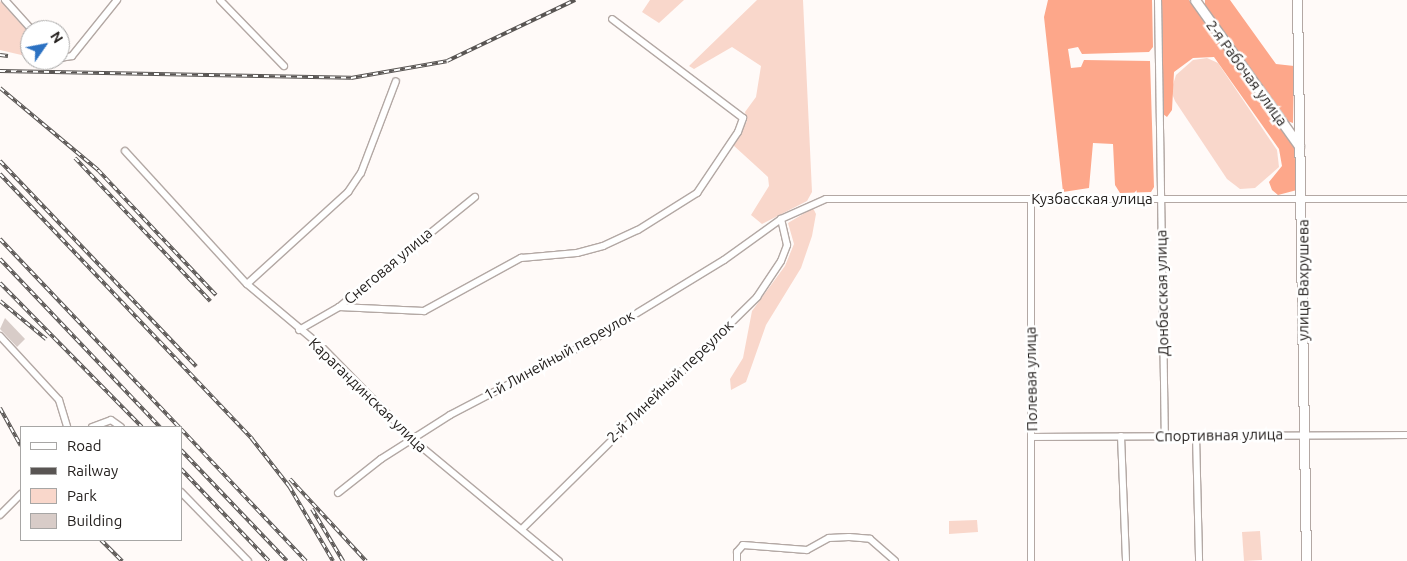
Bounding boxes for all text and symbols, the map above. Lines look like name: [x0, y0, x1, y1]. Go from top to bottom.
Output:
street label: 2-я Рабочая улица: [1203, 17, 1291, 129]
north arrow: [20, 20, 70, 70]
text: N: [47, 29, 66, 46]
street label: Кузбасская улица: [1031, 190, 1153, 208]
street label: улица Вахрушева: [1294, 219, 1312, 341]
street label: Снеговая улица: [340, 224, 436, 308]
street label: Донбасская улица: [1152, 230, 1172, 356]
street label: 1-й Линейный переулок: [481, 306, 637, 404]
street label: 2-й Линейный переулок: [603, 316, 737, 446]
street label: Полевая улица: [1021, 326, 1041, 432]
street label: Карагандинская улица: [305, 334, 431, 456]
street label: Спортивная улица: [1155, 425, 1283, 445]
legend: [20, 426, 182, 541]
text: Road: [67, 437, 102, 454]
text: Railway: [67, 462, 118, 479]
text: Park: [67, 487, 97, 504]
text: Building: [67, 512, 122, 529]

